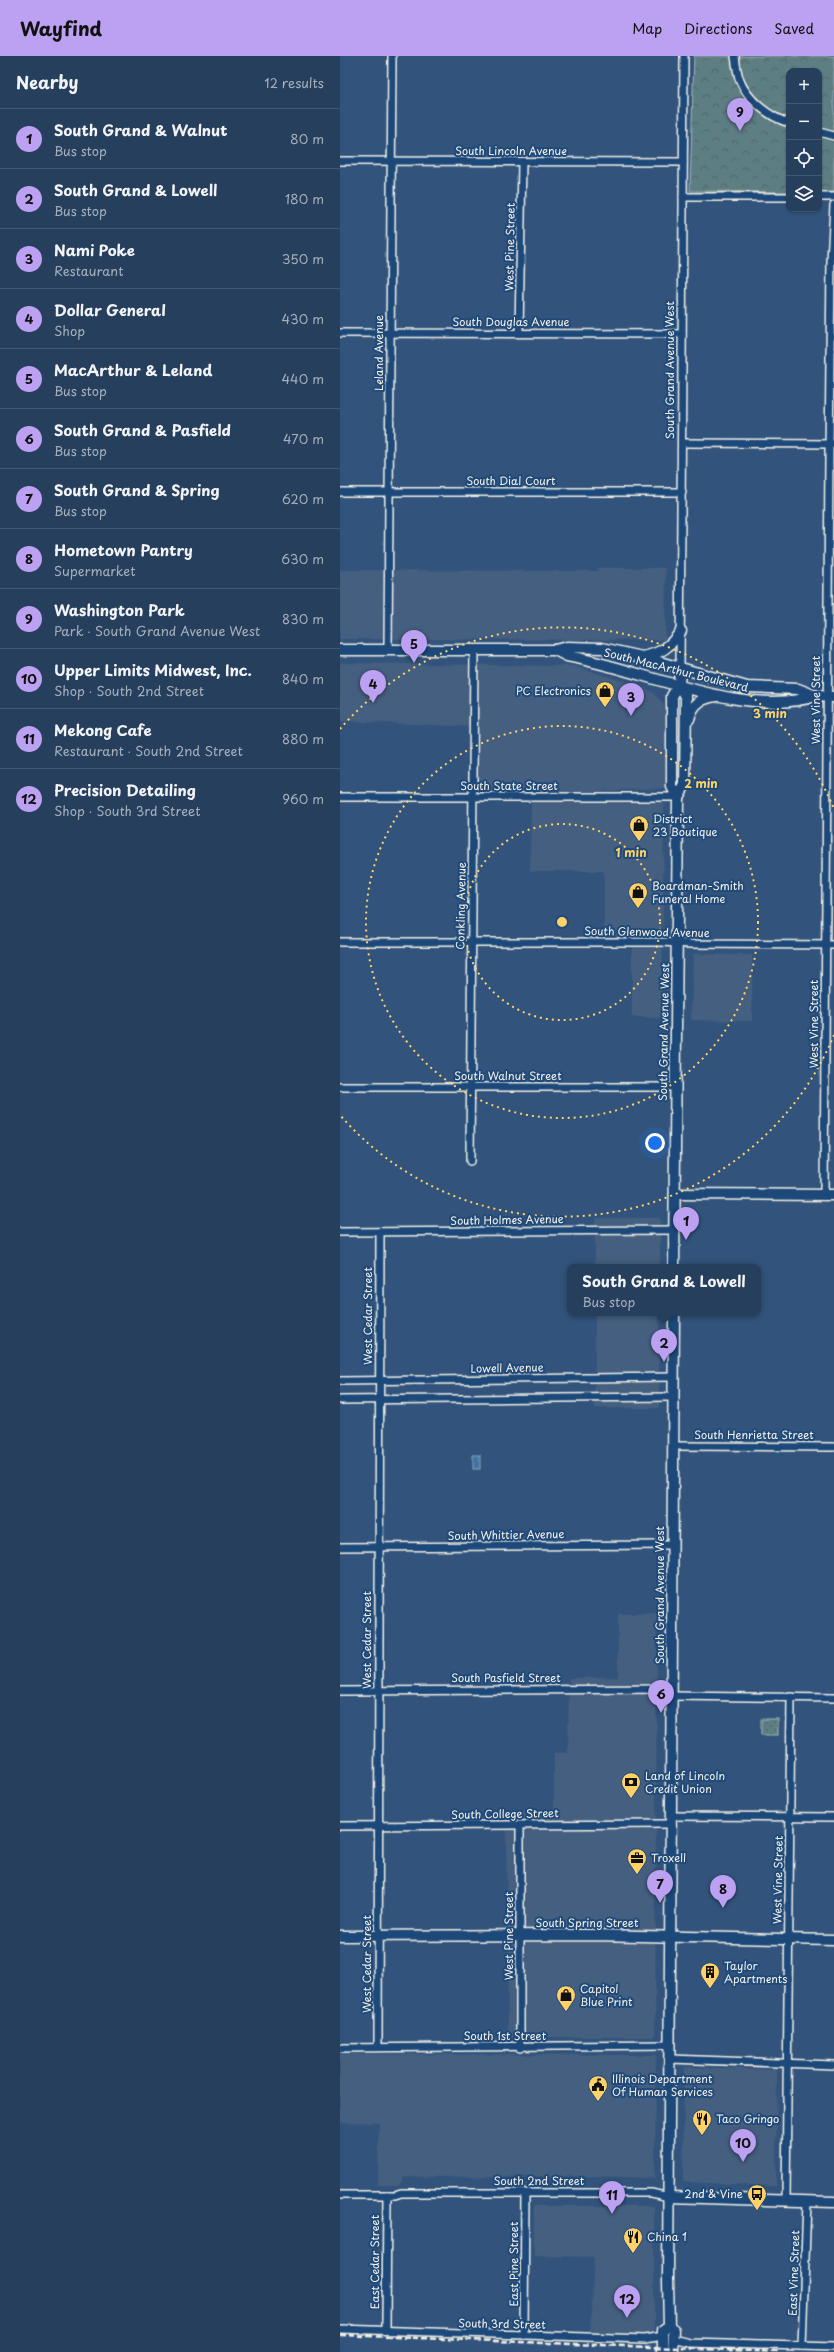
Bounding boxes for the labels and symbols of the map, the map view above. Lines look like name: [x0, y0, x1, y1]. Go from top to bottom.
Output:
pin: 9: [727, 98, 753, 131]
street label: South Lincoln Avenue: [455, 142, 567, 159]
street label: West Pine Street: [500, 202, 519, 291]
street label: South Grand Avenue West: [661, 300, 678, 439]
street label: South Douglas Avenue: [453, 313, 569, 330]
street label: Leland Avenue: [370, 315, 387, 391]
street label: South Dial Court: [466, 472, 556, 489]
pin: 5: [401, 630, 427, 663]
street label: South MacArthur Boulevard: [602, 643, 750, 696]
street label: West Vine Street: [807, 655, 824, 744]
pin: 4: [360, 670, 386, 703]
shop icon: PC Electronics: [594, 680, 616, 708]
place label: PC Electronics: [516, 682, 591, 699]
pin: 3: [618, 683, 644, 716]
text: 3 min: [753, 704, 787, 722]
text: 2 min: [684, 774, 718, 792]
street label: South State Street: [460, 777, 558, 794]
place label: District 23 Boutique: [653, 810, 718, 840]
shop icon: District 23 Boutique: [628, 814, 650, 842]
text: 1 min: [615, 843, 647, 861]
street label: Conkling Avenue: [451, 862, 470, 950]
place label: Boardman-Smith Funeral Home: [652, 877, 744, 907]
shop icon: Boardman-Smith Funeral Home: [627, 881, 649, 909]
centre of rings: [555, 915, 569, 929]
street label: South Glenwood Avenue: [584, 922, 710, 941]
street label: South Grand Avenue West: [654, 962, 673, 1101]
street label: West Vine Street: [805, 979, 822, 1068]
street label: South Walnut Street: [454, 1067, 562, 1084]
your location: [645, 1133, 665, 1153]
pin: 1: [673, 1207, 699, 1240]
street label: South Holmes Avenue: [450, 1210, 564, 1229]
street label: West Cedar Street: [359, 1267, 376, 1365]
pin: 2: [651, 1329, 677, 1362]
street label: Lowell Avenue: [470, 1358, 544, 1377]
street label: South Henrietta Street: [694, 1426, 814, 1443]
street label: South Whittier Avenue: [448, 1525, 564, 1544]
street label: South Grand Avenue West: [651, 1525, 668, 1664]
street label: West Cedar Street: [358, 1591, 375, 1689]
street label: South Pasfield Street: [451, 1669, 561, 1686]
pin: 6: [648, 1680, 674, 1713]
place label: Land of Lincoln Credit Union: [645, 1767, 725, 1797]
bank icon: Land of Lincoln Credit Union: [620, 1771, 642, 1799]
street label: South College Street: [451, 1804, 559, 1823]
street label: West Vine Street: [768, 1835, 787, 1924]
office icon: Troxell: [626, 1847, 648, 1875]
place label: Troxell: [651, 1849, 686, 1866]
pin: 7: [647, 1870, 673, 1903]
pin: 8: [710, 1875, 736, 1908]
street label: West Pine Street: [500, 1891, 517, 1980]
street label: South Spring Street: [536, 1914, 639, 1931]
street label: West Cedar Street: [358, 1915, 375, 2013]
place label: Taylor Apartments: [724, 1957, 788, 1987]
building icon: Taylor Apartments: [699, 1961, 721, 1989]
place label: Capitol Blue Print: [580, 1980, 633, 2010]
shop icon: Capitol Blue Print: [555, 1984, 577, 2012]
street label: South 1st Street: [464, 2027, 547, 2044]
place label: Illinois Department Of Human Services: [612, 2070, 713, 2100]
public building icon: Illinois Department Of Human Services: [587, 2074, 609, 2102]
restaurant icon: Taco Gringo: [691, 2108, 713, 2136]
place label: Taco Gringo: [716, 2110, 779, 2127]
pin: 10: [730, 2129, 756, 2162]
street label: South 2nd Street: [494, 2172, 585, 2189]
pin: 11: [599, 2181, 625, 2214]
bus stop icon: 2nd & Vine: [746, 2183, 768, 2211]
place label: 2nd & Vine: [684, 2185, 743, 2202]
street label: East Cedar Street: [366, 2214, 383, 2309]
street label: East Pine Street: [505, 2221, 522, 2307]
restaurant icon: China 1: [622, 2226, 644, 2254]
place label: China 1: [647, 2228, 687, 2245]
street label: East Vine Street: [784, 2229, 804, 2316]
pin: 12: [614, 2285, 640, 2318]
street label: South 3rd Street: [458, 2314, 546, 2333]

